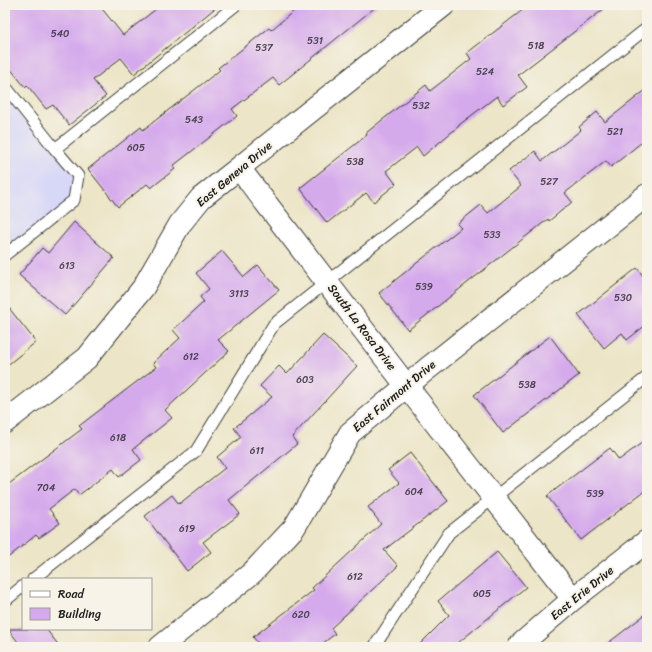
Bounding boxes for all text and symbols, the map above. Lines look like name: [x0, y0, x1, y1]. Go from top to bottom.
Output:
house number: 540: [51, 25, 69, 43]
house number: 531: [307, 32, 323, 50]
house number: 518: [528, 37, 544, 55]
house number: 537: [255, 39, 274, 57]
house number: 524: [476, 63, 494, 81]
house number: 532: [412, 97, 430, 115]
house number: 543: [185, 111, 203, 129]
house number: 521: [607, 123, 623, 141]
street label: East Geneva Drive: [191, 135, 277, 213]
house number: 605: [127, 139, 145, 157]
house number: 538: [346, 153, 364, 171]
house number: 527: [540, 173, 559, 191]
house number: 533: [483, 226, 501, 244]
house number: 613: [59, 257, 75, 275]
house number: 539: [415, 278, 433, 296]
street label: South La Rosa Drive: [322, 279, 402, 375]
house number: 3113: [229, 285, 249, 303]
house number: 530: [614, 289, 632, 307]
house number: 612: [183, 348, 199, 366]
street label: East Fairmont Drive: [347, 354, 441, 438]
house number: 603: [296, 371, 314, 389]
house number: 538: [518, 376, 536, 394]
house number: 618: [110, 429, 126, 447]
house number: 611: [250, 442, 264, 460]
house number: 704: [37, 479, 55, 497]
house number: 604: [405, 483, 423, 501]
house number: 539: [586, 485, 604, 503]
house number: 619: [179, 520, 195, 538]
street label: East Erie Drive: [545, 560, 619, 626]
house number: 612: [347, 568, 363, 586]
legend: [22, 578, 152, 630]
text: Road: [58, 583, 85, 605]
house number: 605: [473, 585, 491, 603]
text: Building: [58, 603, 101, 625]
house number: 620: [292, 606, 310, 624]

